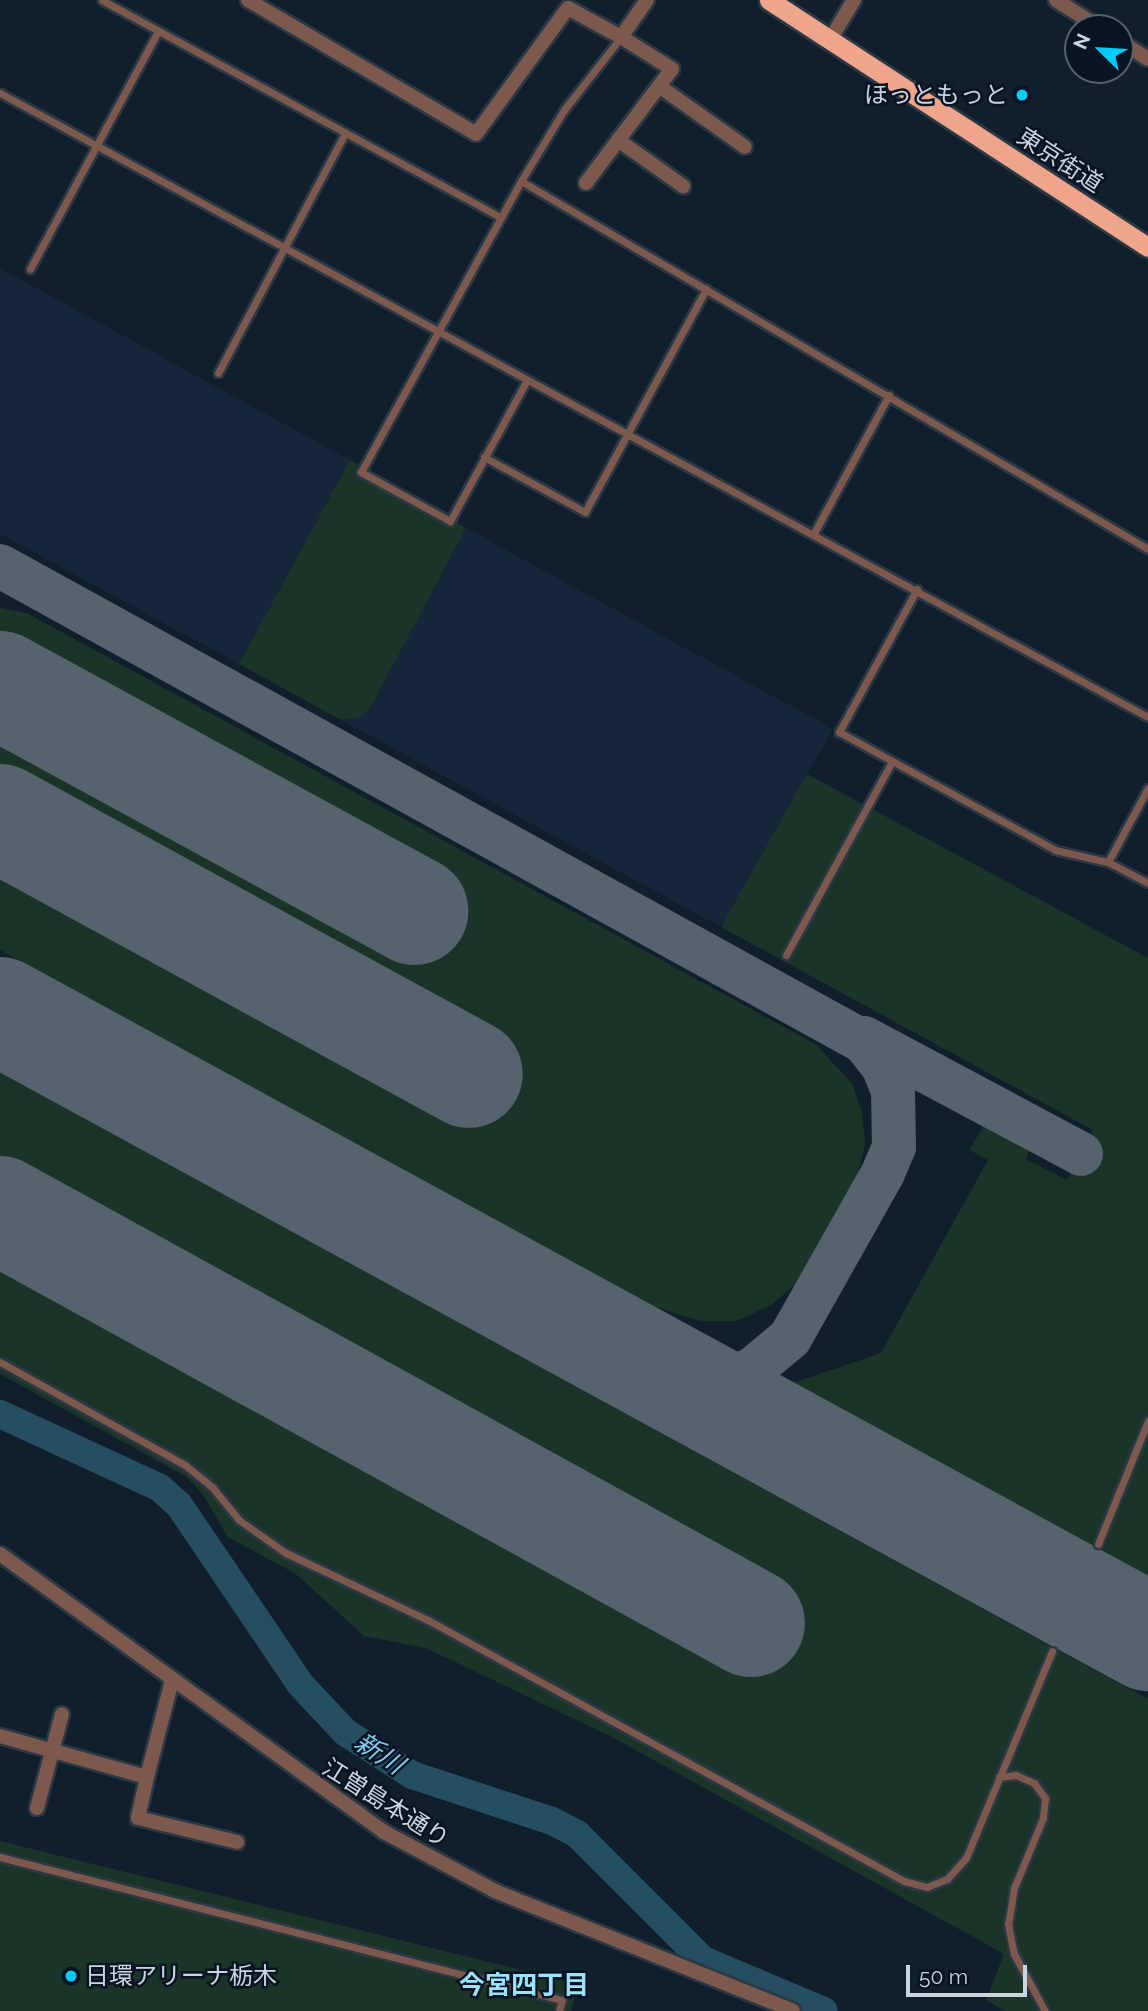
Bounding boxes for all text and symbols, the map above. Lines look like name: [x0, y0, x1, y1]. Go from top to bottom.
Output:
north arrow: [1064, 14, 1134, 84]
text: N: [1069, 30, 1095, 52]
place label: ほっともっと: [864, 81, 1008, 109]
marker: ほっともっと: [1014, 87, 1030, 103]
street label: 東京街道: [1012, 122, 1108, 198]
water label: 新川: [349, 1727, 409, 1781]
street label: 江曽島本通り: [317, 1753, 455, 1853]
scale bar: [910, 1952, 1031, 1996]
place label: 日環アリーナ栃木: [85, 1962, 277, 1990]
text: 50 m: [919, 1964, 968, 1989]
marker: 日環アリーナ栃木: [63, 1968, 79, 1984]
district label: 今宮四丁目: [459, 1970, 589, 2002]

